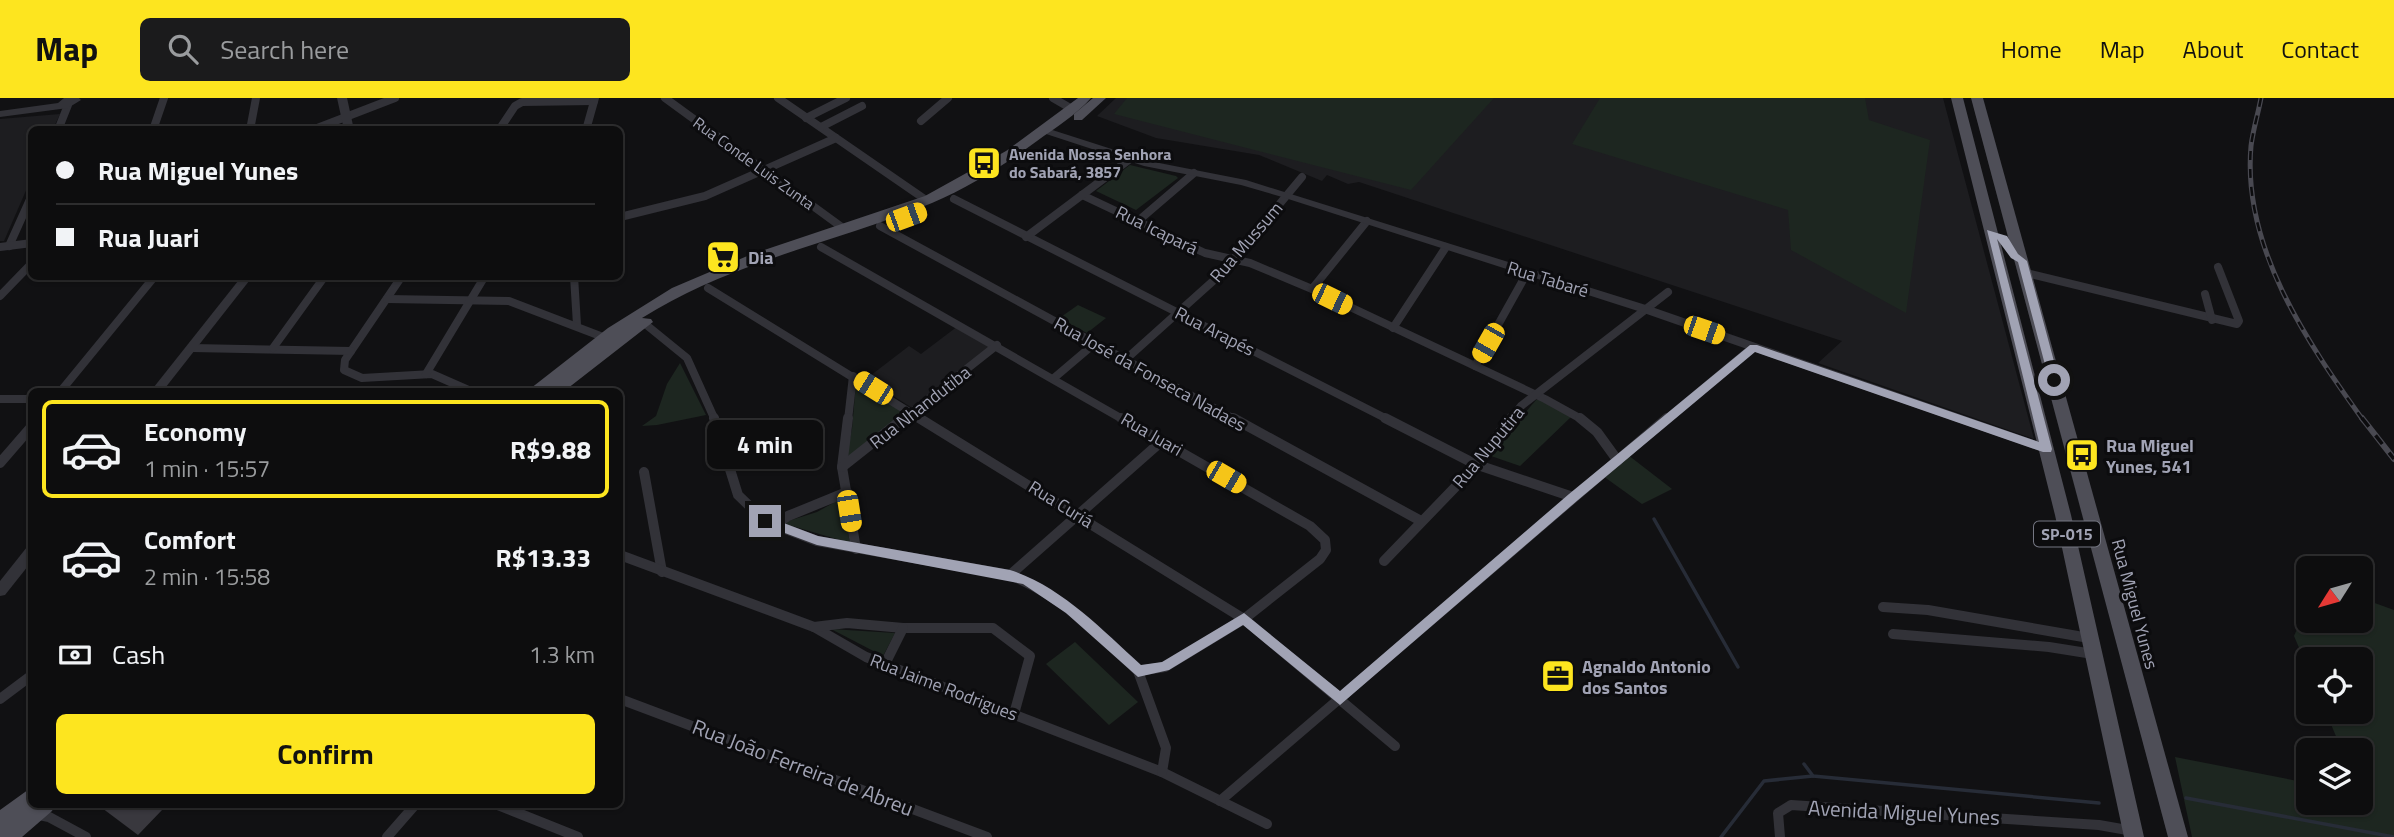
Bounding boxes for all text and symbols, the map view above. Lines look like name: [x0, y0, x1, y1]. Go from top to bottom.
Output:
search box: [140, 18, 630, 81]
text: Map: [35, 24, 98, 74]
icon: search: [164, 30, 202, 68]
text: Search here: [220, 30, 349, 69]
text: Home: [2001, 31, 2062, 67]
text: Map: [2100, 31, 2145, 67]
text: About: [2183, 31, 2243, 67]
text: Contact: [2281, 31, 2359, 67]
street label: Rua Conde Luis Zunta: [688, 111, 820, 215]
place label: Avenida Nossa Senhora do Sabará, 3857: [1009, 142, 1171, 184]
bus stop icon: Avenida Nossa Senhora do Sabará, 3857: [965, 144, 1003, 182]
text: Rua Miguel Yunes: [98, 151, 298, 190]
street label: Rua Mussum: [1203, 196, 1289, 288]
street label: Rua Icapará: [1111, 198, 1203, 262]
car: [883, 200, 930, 234]
text: Rua Juari: [98, 218, 199, 257]
supermarket icon: Dia: [704, 238, 742, 276]
place label: Dia: [748, 244, 773, 271]
street label: Rua Tabaré: [1504, 254, 1592, 304]
car: [1309, 280, 1356, 318]
street label: Rua Arapés: [1170, 299, 1260, 363]
street label: Rua José da Fonseca Nadaes: [1049, 310, 1251, 438]
car: [1681, 313, 1728, 347]
car: [1469, 320, 1508, 366]
street label: Rua Nhandutiba: [864, 359, 976, 455]
route start: [2038, 364, 2070, 396]
car: [850, 368, 897, 408]
street label: Rua Nuputira: [1446, 400, 1530, 494]
street label: Rua Juari: [1116, 405, 1188, 463]
text: Economy: [144, 412, 246, 451]
icon: car: [60, 418, 123, 481]
callout: 4 min: [707, 420, 823, 468]
text: 4 min: [737, 427, 793, 462]
text: R$9.88: [510, 430, 591, 469]
place label: Rua Miguel Yunes, 541: [2106, 432, 2194, 480]
bus stop icon: Rua Miguel Yunes, 541: [2063, 436, 2101, 474]
text: 1 min · 15:57: [144, 451, 270, 486]
car: [1203, 457, 1250, 497]
street label: Rua Curiá: [1023, 473, 1099, 535]
car: [836, 489, 863, 533]
route end: [749, 505, 781, 537]
text: Comfort: [144, 520, 236, 559]
road number: SP-015: [2034, 522, 2100, 546]
icon: car: [60, 526, 123, 589]
street label: Rua Miguel Yunes: [2105, 536, 2165, 672]
text: R$13.33: [495, 538, 591, 577]
north arrow: [2296, 556, 2373, 634]
map controls: [2296, 556, 2373, 815]
text: 2 min · 15:58: [144, 559, 270, 594]
text: Cash: [112, 635, 165, 674]
icon: cash: [56, 636, 94, 674]
text: 1.3 km: [529, 637, 595, 672]
street label: Rua Jaime Rodrigues: [866, 646, 1022, 728]
button: locate: [2296, 647, 2373, 724]
place label: Agnaldo Antonio dos Santos: [1582, 653, 1711, 701]
office icon: Agnaldo Antonio dos Santos: [1539, 657, 1577, 695]
street label: Rua João Ferreira de Abreu: [688, 710, 918, 824]
button: Confirm: [56, 714, 595, 794]
button: layers: [2296, 738, 2373, 815]
street label: Avenida Miguel Yunes: [1807, 791, 2001, 833]

